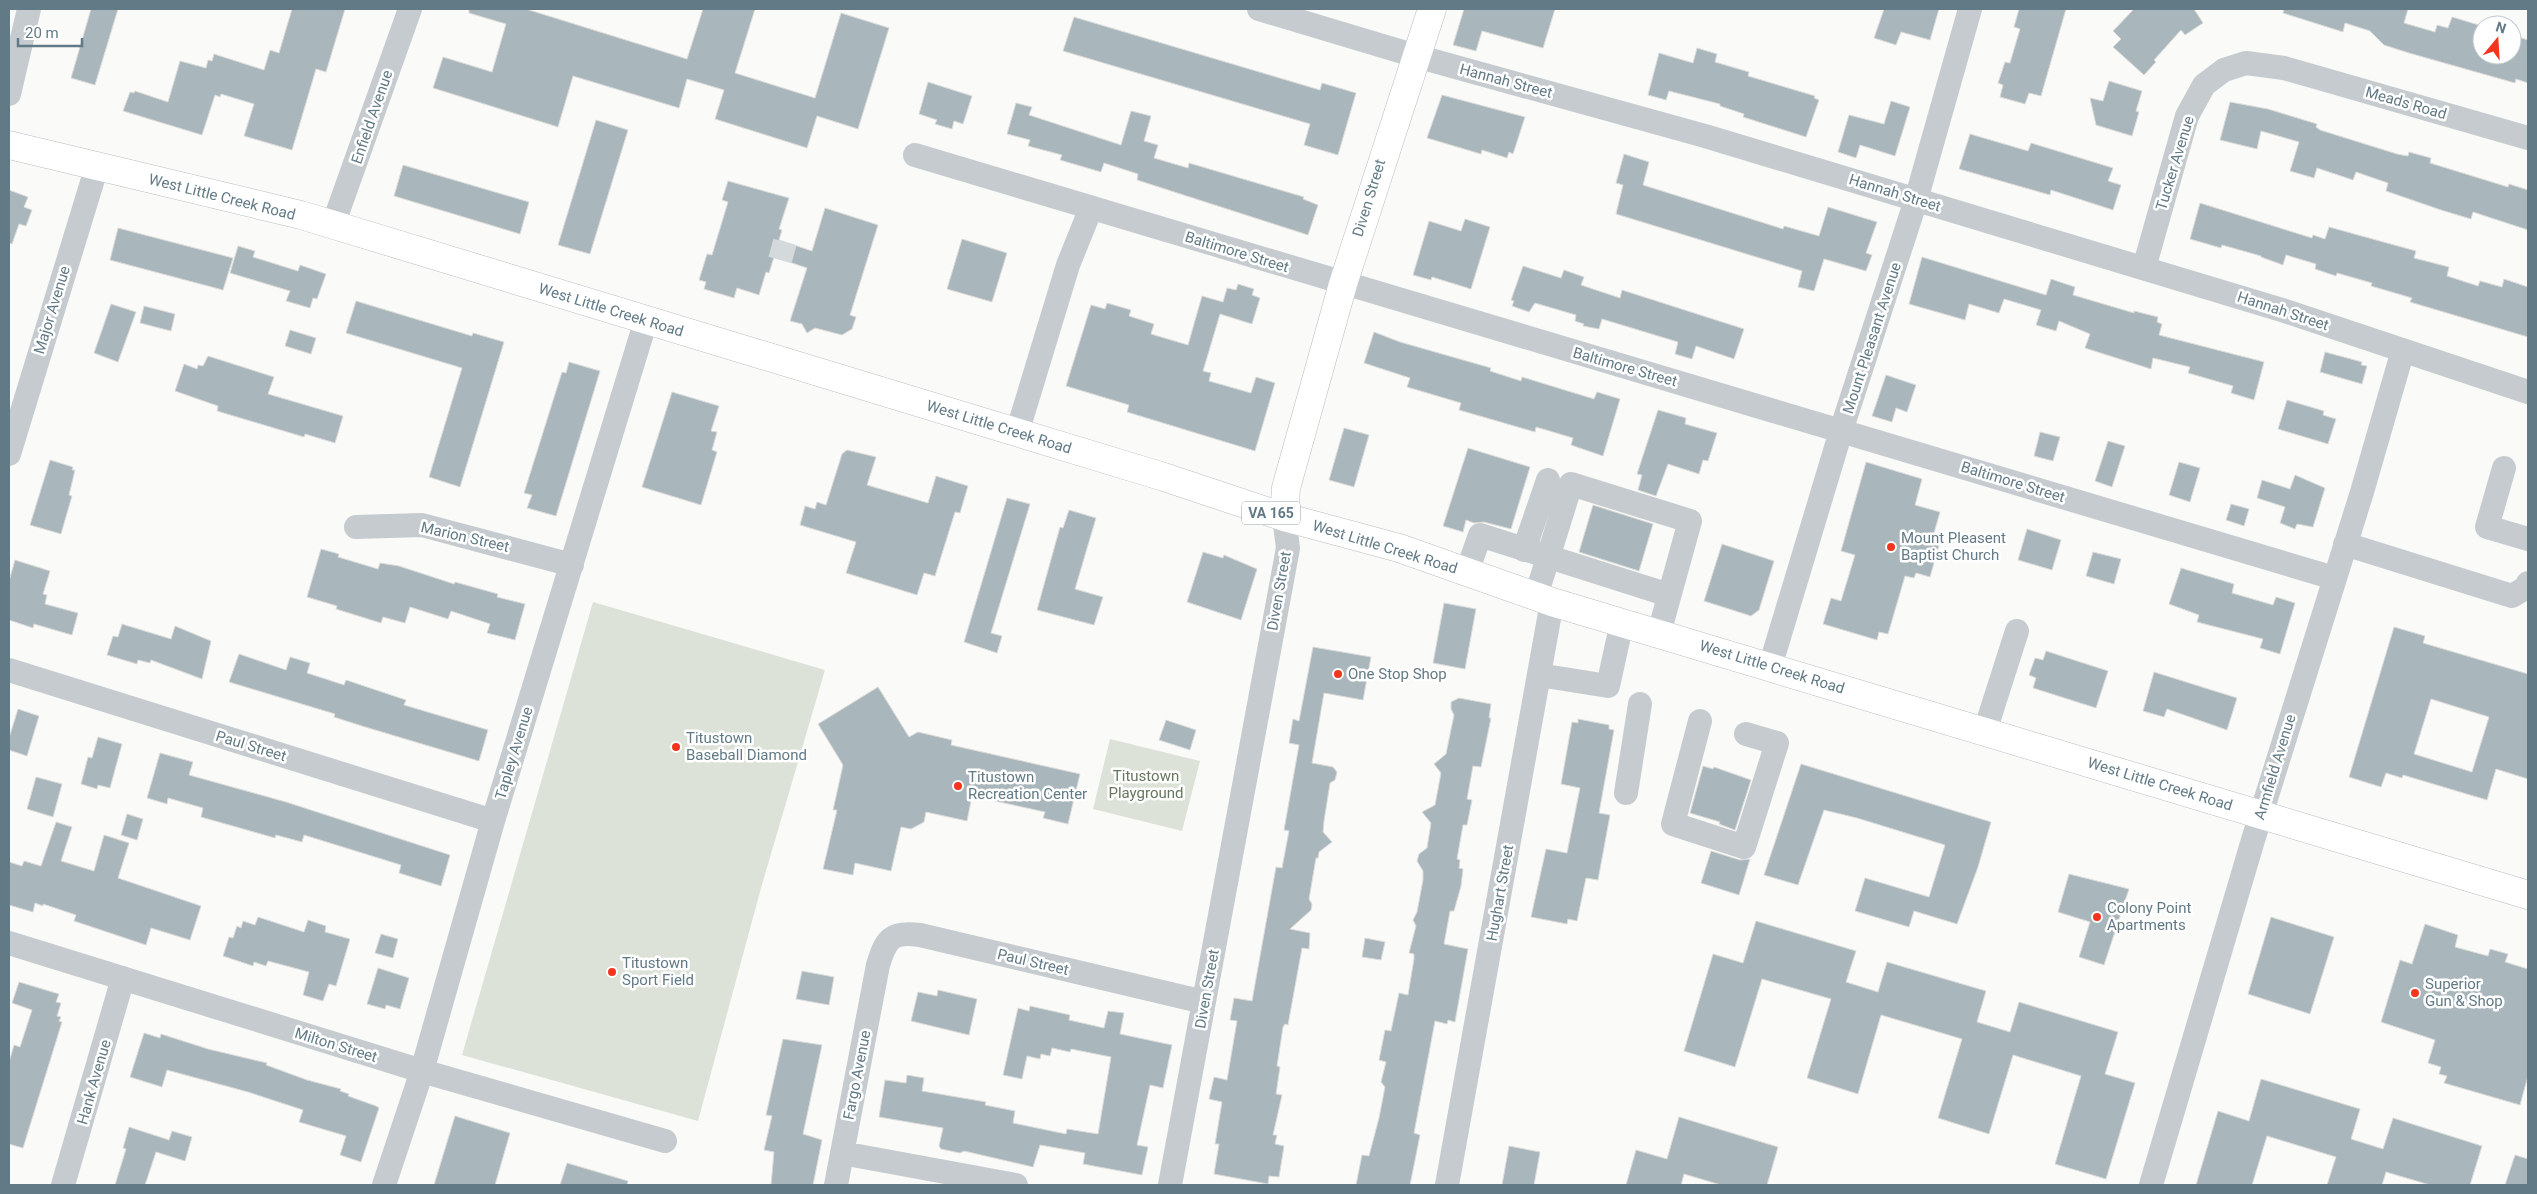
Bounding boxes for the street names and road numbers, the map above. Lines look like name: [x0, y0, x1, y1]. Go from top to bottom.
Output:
street label: Hannah Street: [1458, 60, 1554, 102]
street label: Enfield Avenue: [348, 68, 396, 166]
street label: Meads Road: [2363, 83, 2449, 123]
street label: Tucker Avenue: [2152, 114, 2198, 212]
street label: Diven Street: [1349, 157, 1389, 239]
street label: West Little Creek Road: [147, 170, 297, 224]
street label: Hannah Street: [1847, 170, 1943, 216]
street label: Baltimore Street: [1183, 228, 1291, 276]
street label: Mount Pleasant Avenue: [1839, 260, 1905, 416]
street label: Major Avenue: [30, 264, 74, 356]
street label: West Little Creek Road: [536, 279, 686, 341]
street label: Hannah Street: [2235, 288, 2331, 334]
street label: Baltimore Street: [1571, 344, 1679, 391]
street label: West Little Creek Road: [924, 396, 1074, 458]
street label: Baltimore Street: [1959, 458, 2067, 506]
road number: VA 165: [1242, 502, 1300, 524]
street label: West Little Creek Road: [1310, 516, 1460, 578]
street label: Marion Street: [419, 518, 511, 556]
street label: Diven Street: [1263, 550, 1295, 632]
street label: West Little Creek Road: [1697, 636, 1847, 698]
street label: Tapley Avenue: [491, 704, 537, 802]
street label: Armfield Avenue: [2250, 712, 2300, 822]
street label: Paul Street: [214, 727, 288, 765]
street label: West Little Creek Road: [2085, 753, 2235, 815]
street label: Hughart Street: [1483, 843, 1517, 943]
street label: Paul Street: [996, 945, 1071, 979]
street label: Diven Street: [1191, 948, 1223, 1030]
street label: Milton Street: [293, 1024, 379, 1066]
street label: Fargo Avenue: [839, 1029, 875, 1121]
street label: Hank Avenue: [73, 1037, 115, 1127]

